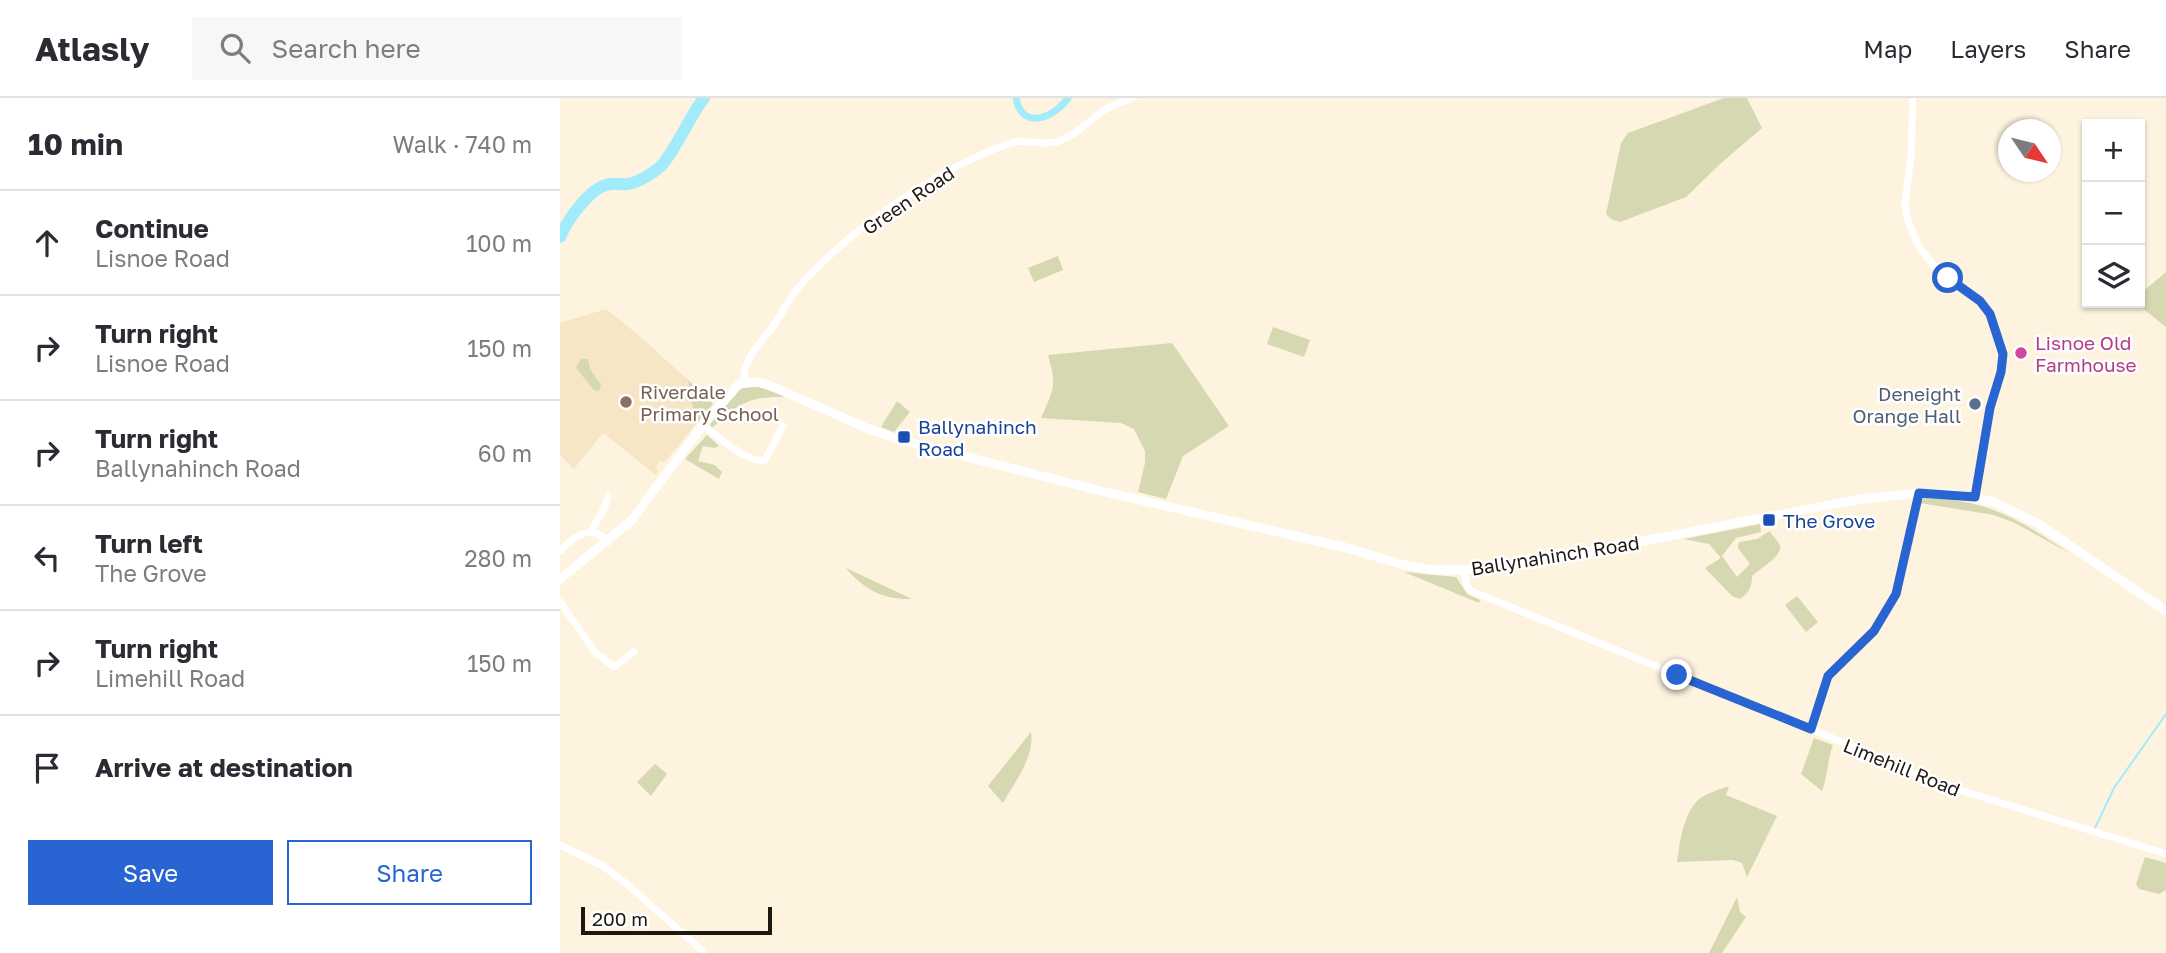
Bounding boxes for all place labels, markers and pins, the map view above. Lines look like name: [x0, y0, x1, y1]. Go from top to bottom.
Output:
place label: Lisnoe Old Farmhouse: [2035, 331, 2137, 376]
marker: Lisnoe Old Farmhouse: [2013, 345, 2029, 361]
place label: Riverdale Primary School: [640, 380, 779, 425]
place label: Deneight Orange Hall: [1853, 382, 1961, 427]
marker: Riverdale Primary School: [618, 394, 634, 410]
marker: Deneight Orange Hall: [1967, 396, 1983, 412]
place label: Ballynahinch Road: [918, 415, 1037, 460]
marker: Ballynahinch Road: [896, 429, 912, 445]
place label: The Grove: [1783, 509, 1875, 532]
marker: The Grove: [1761, 512, 1777, 528]

